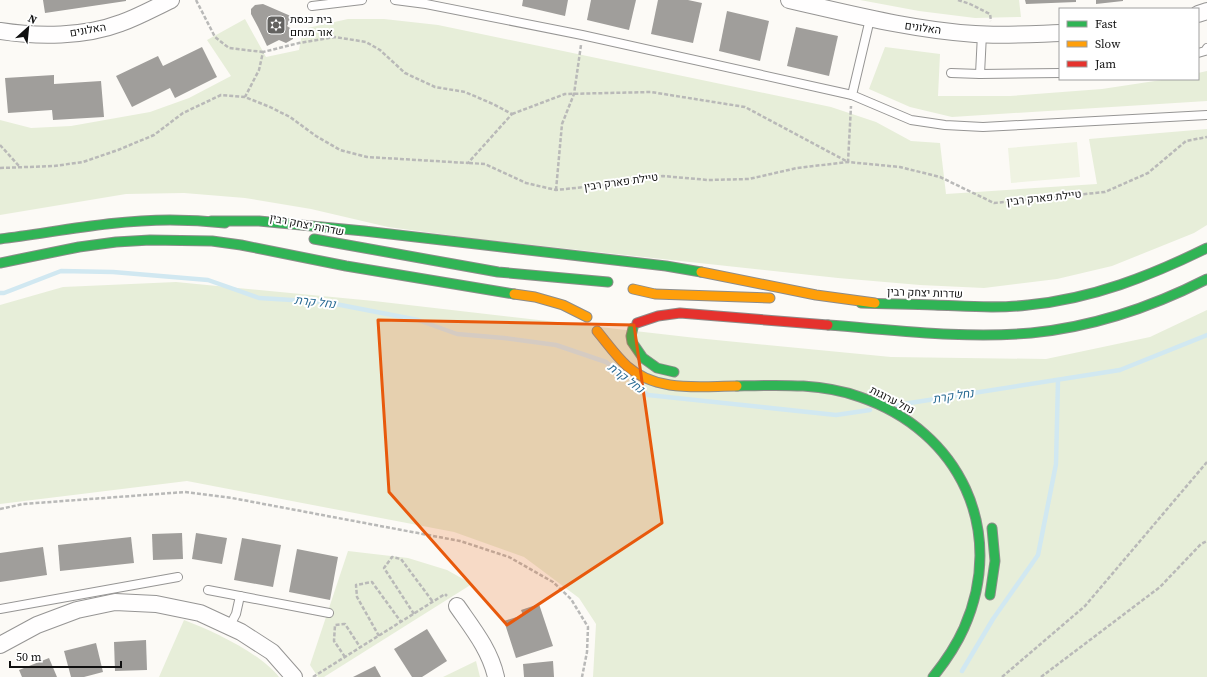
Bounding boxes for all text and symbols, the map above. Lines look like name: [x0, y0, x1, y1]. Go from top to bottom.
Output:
north arrow: [8, 8, 48, 48]
legend: [1059, 8, 1199, 80]
text: N: [25, 11, 39, 28]
place label: בית כנסת אור מנחם: [290, 12, 333, 40]
synagogue icon: בית כנסת אור מנחם: [265, 14, 287, 36]
text: Fast: [1095, 16, 1117, 32]
street label: האלונים: [904, 18, 942, 38]
street label: האלונים: [69, 19, 107, 41]
text: Slow: [1095, 36, 1121, 52]
text: Jam: [1094, 56, 1116, 72]
street label: טיילת פארק רבין: [583, 169, 659, 195]
street label: טיילת פארק רבין: [1006, 187, 1082, 209]
street label: שדרות יצחק רבין: [268, 210, 346, 240]
street label: שדרות יצחק רבין: [887, 284, 963, 302]
water label: נחל קרת: [294, 292, 338, 312]
water label: נחל קרת: [605, 359, 649, 398]
street label: נחל ערוגות: [867, 382, 917, 418]
water label: נחל קרת: [931, 385, 976, 407]
scale bar: [10, 643, 121, 669]
text: 50 m: [16, 649, 42, 665]

